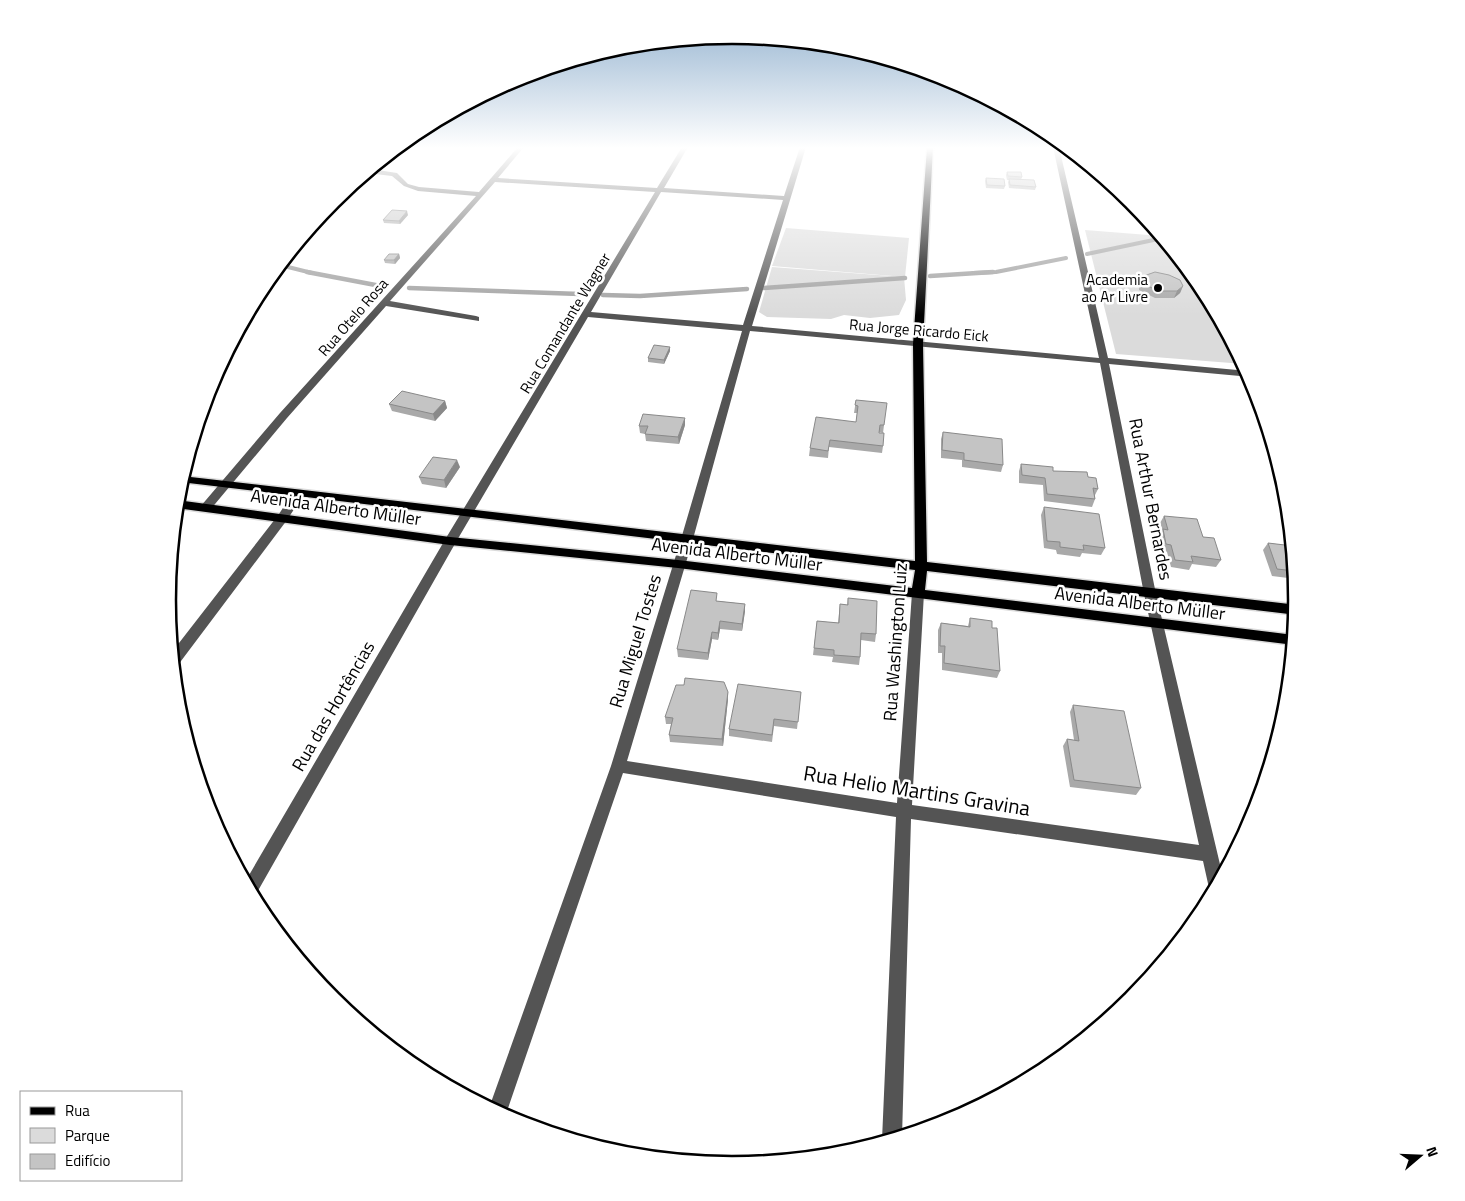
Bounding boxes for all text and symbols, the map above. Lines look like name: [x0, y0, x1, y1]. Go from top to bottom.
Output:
street label: Rua Comandante Wagner: [514, 248, 616, 398]
place label: Academia ao Ar Livre: [1082, 268, 1148, 308]
street label: Rua Otelo Rosa: [313, 273, 394, 361]
marker: Academia ao Ar Livre: [1152, 282, 1164, 294]
street label: Rua Jorge Ricardo Eick: [848, 312, 990, 348]
street label: Rua Arthur Bernardes: [1122, 416, 1180, 582]
street label: Avenida Alberto Müller: [249, 482, 423, 532]
street label: Avenida Alberto Müller: [650, 530, 824, 578]
street label: Rua Washington Luiz: [876, 562, 914, 722]
street label: Rua Miguel Tostes: [602, 571, 668, 711]
street label: Avenida Alberto Müller: [1053, 579, 1227, 627]
street label: Rua das Hortências: [285, 636, 381, 776]
street label: Rua Helio Martins Gravina: [801, 756, 1033, 824]
legend: [20, 1091, 182, 1181]
text: Rua: [65, 1099, 90, 1122]
text: Parque: [65, 1124, 110, 1147]
north arrow: [1395, 1131, 1445, 1181]
text: N: [1421, 1144, 1444, 1160]
text: Edifício: [65, 1149, 110, 1172]

